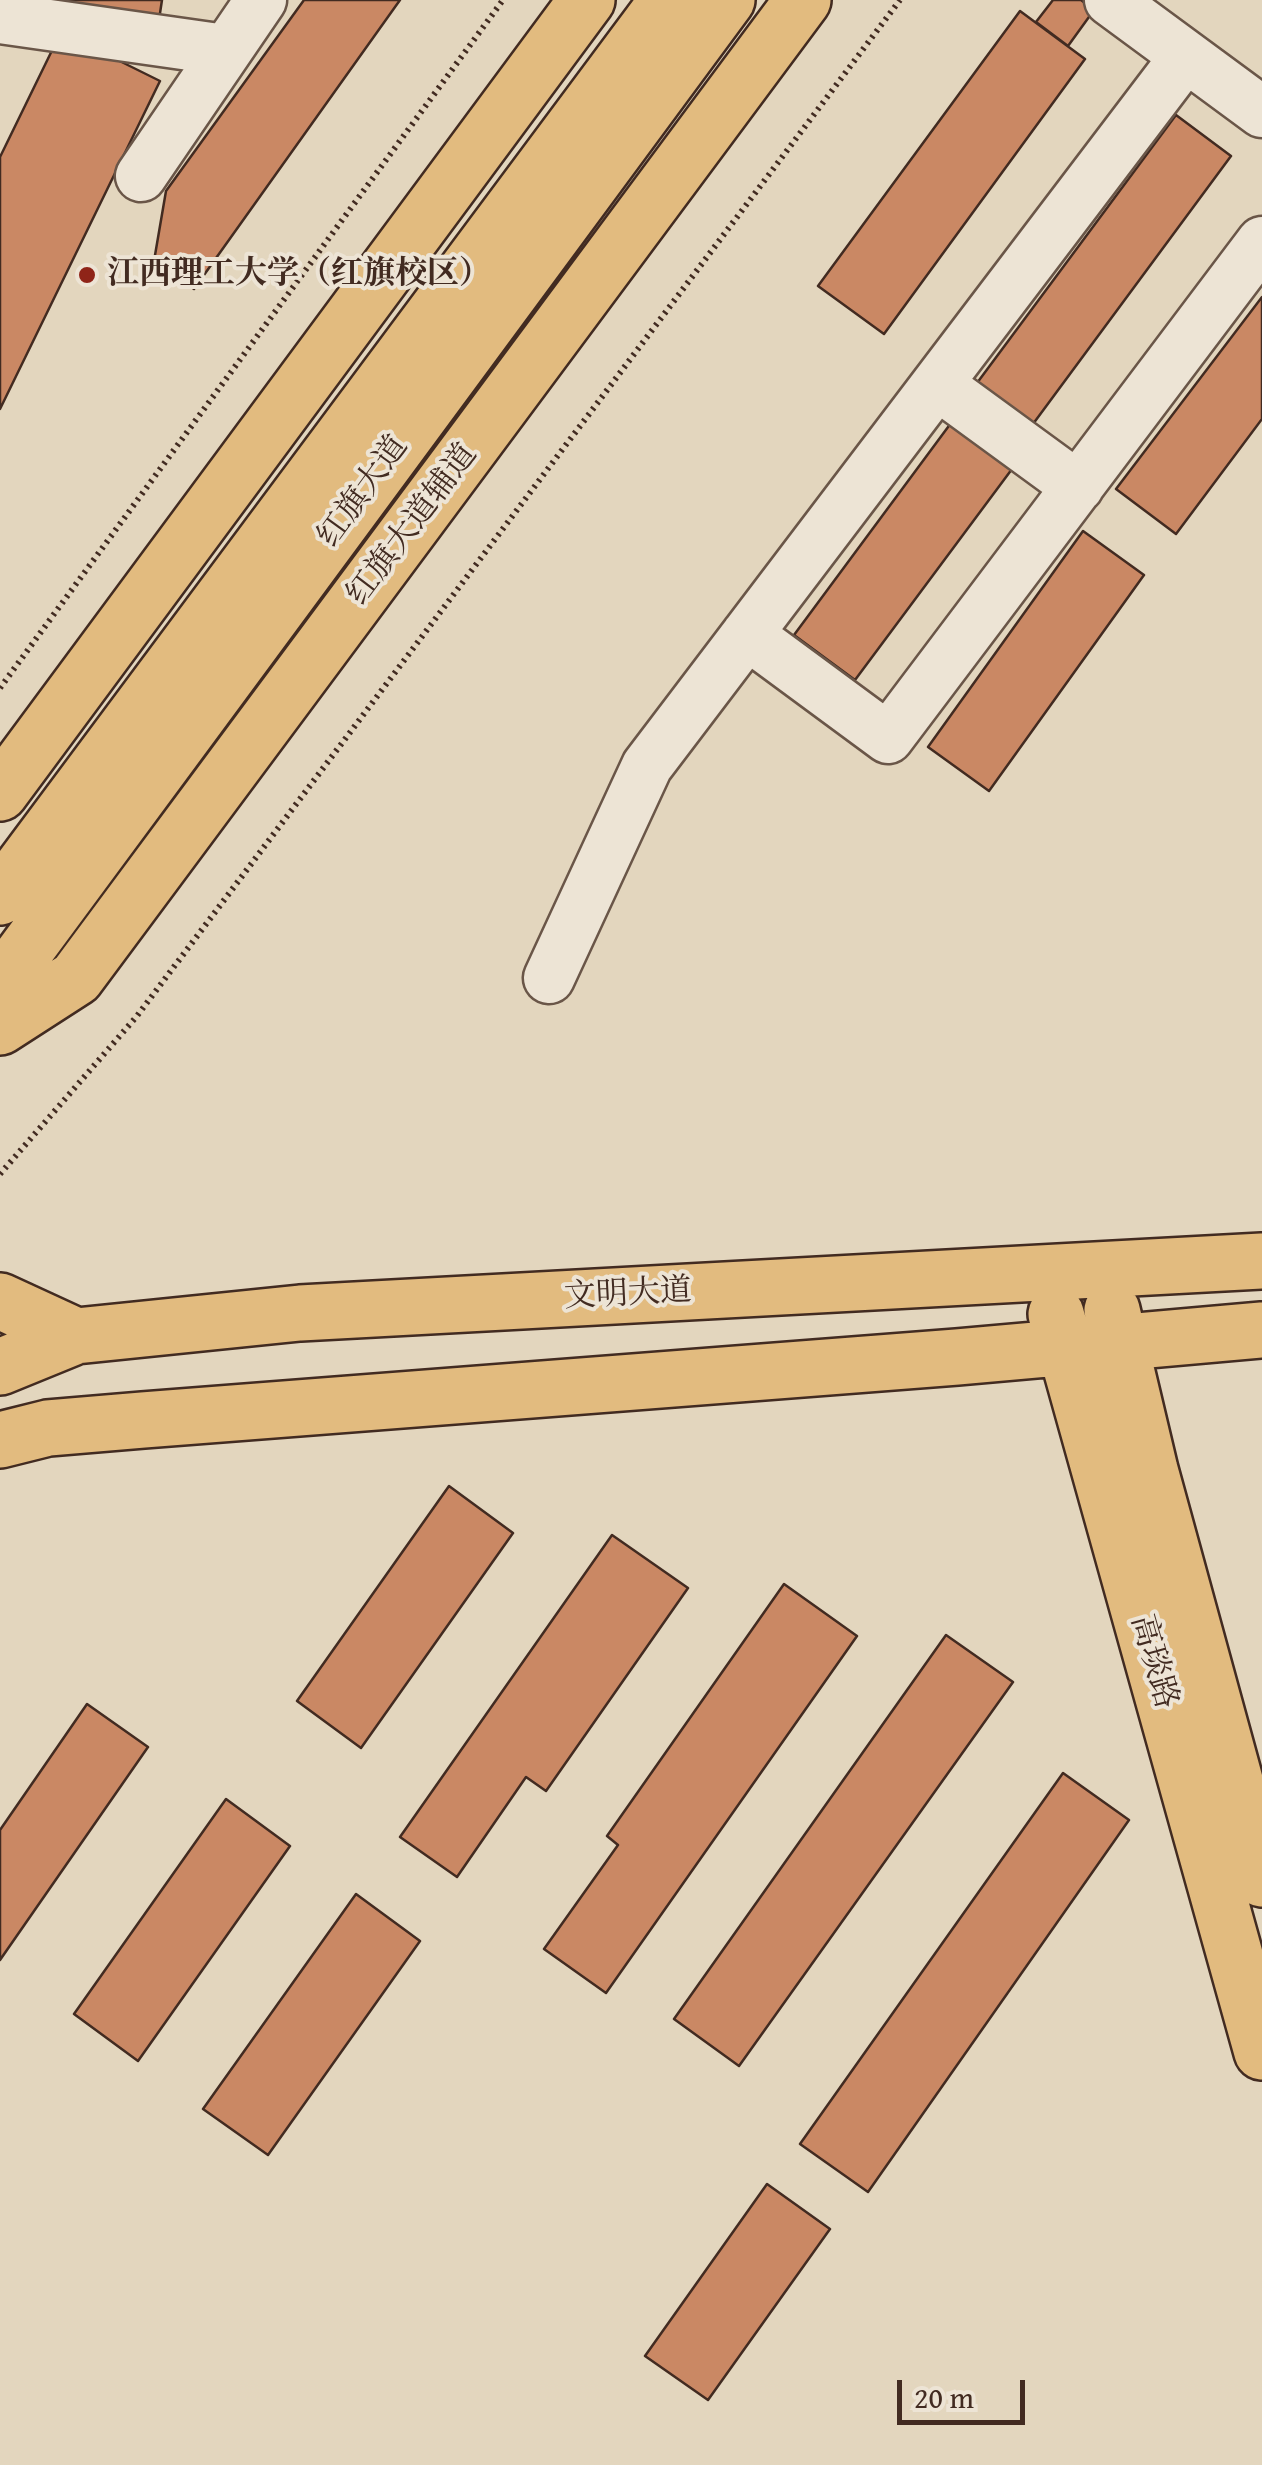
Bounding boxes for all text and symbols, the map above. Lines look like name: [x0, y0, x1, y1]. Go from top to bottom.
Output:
place label: 江西理工大学（红旗校区）: [107, 256, 491, 294]
marker: 江西理工大学（红旗校区）: [76, 264, 98, 286]
street label: 红旗大道: [311, 429, 417, 555]
street label: 红旗大道辅道: [340, 437, 486, 613]
street label: 文明大道: [563, 1272, 693, 1318]
street label: 高琰路: [1121, 1611, 1185, 1713]
scale bar: [902, 2360, 1030, 2422]
text: 20 m: [914, 2375, 974, 2419]

